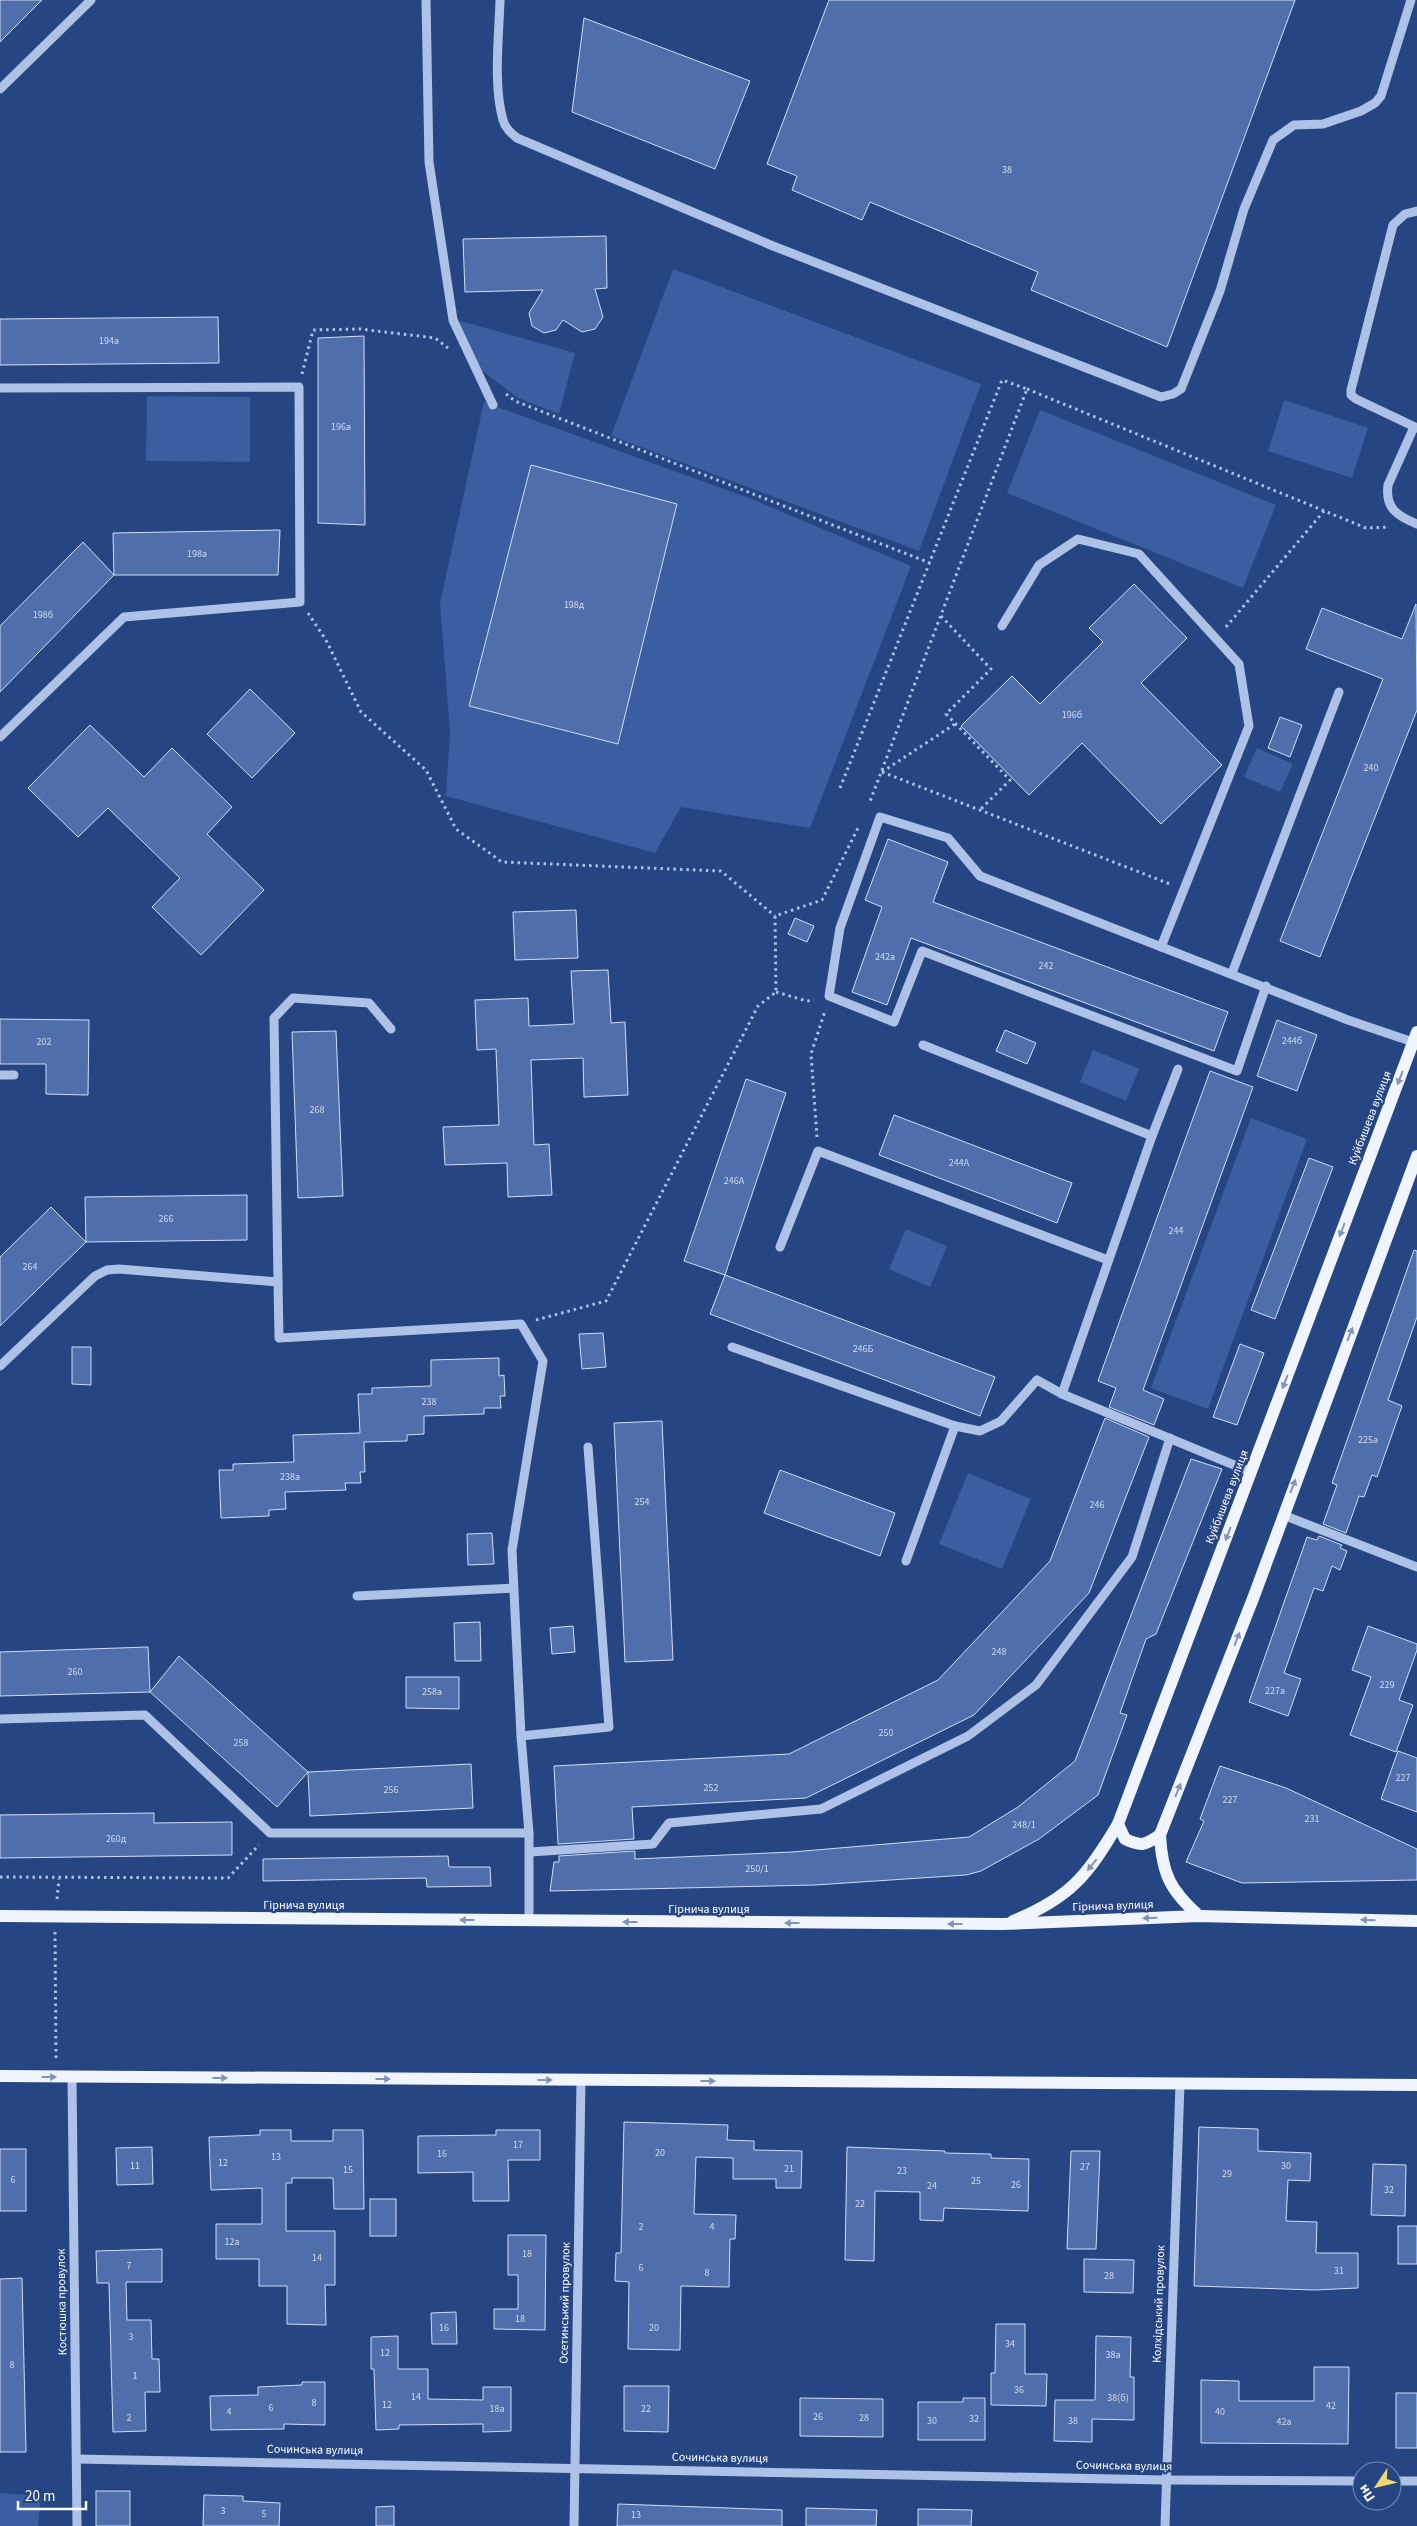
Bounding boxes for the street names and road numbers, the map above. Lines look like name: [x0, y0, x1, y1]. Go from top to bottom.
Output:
street label: Куйбишева вулиця: [1344, 1069, 1396, 1167]
street label: Куйбишева вулиця: [1201, 1448, 1253, 1546]
street label: Гірнича вулиця: [1072, 1896, 1154, 1916]
street label: Гірнича вулиця: [263, 1897, 345, 1914]
street label: Гірнича вулиця: [668, 1901, 750, 1918]
street label: Осетинський провулок: [555, 2242, 575, 2364]
street label: Колхідський провулок: [1148, 2245, 1170, 2363]
street label: Костюшка провулок: [53, 2249, 71, 2355]
street label: Сочинська вулиця: [267, 2441, 363, 2459]
street label: Сочинська вулиця: [672, 2449, 768, 2467]
street label: Сочинська вулиця: [1076, 2457, 1172, 2475]

